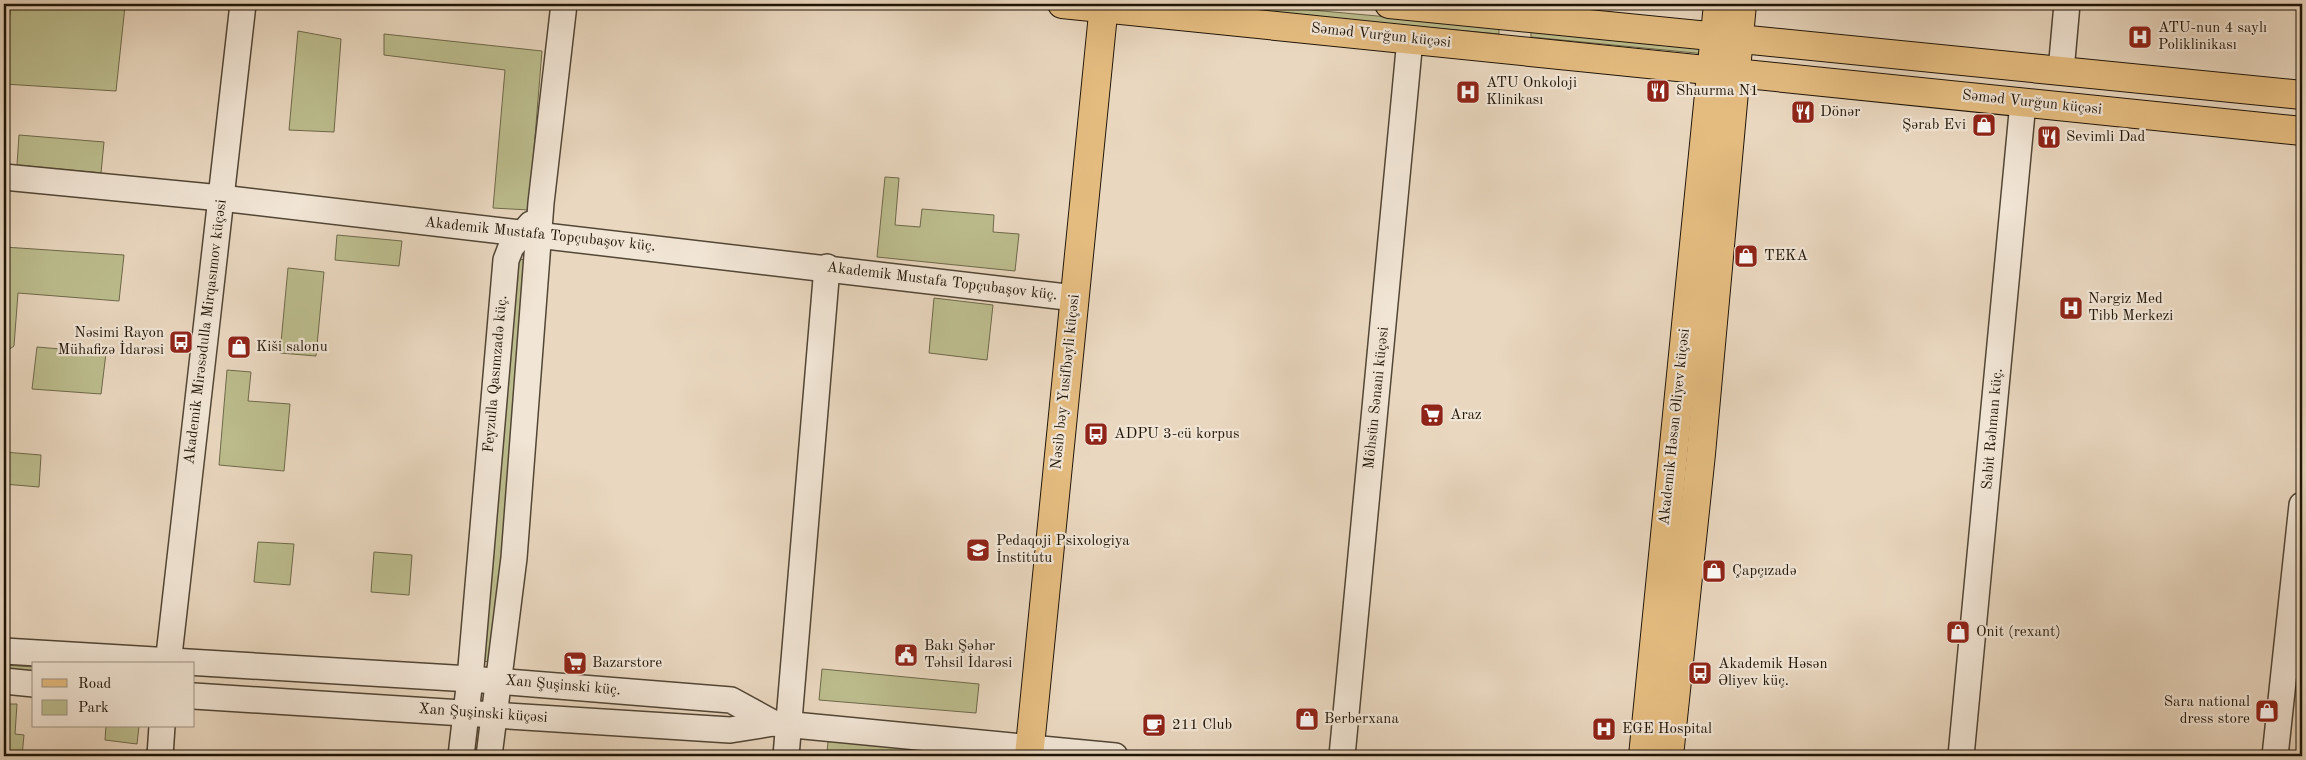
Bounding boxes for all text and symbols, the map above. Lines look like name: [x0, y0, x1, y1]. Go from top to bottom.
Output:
street label: Səməd Vurğun küçəsi: [1310, 21, 1452, 51]
place label: ATU-nun 4 saylı Poliklinikası: [2158, 21, 2267, 53]
hospital icon: ATU-nun 4 saylı Poliklinikası: [2127, 24, 2153, 50]
place label: ATU Onkoloji Klinikası: [1486, 76, 1577, 108]
restaurant icon: Shaurma N1: [1645, 78, 1671, 104]
hospital icon: ATU Onkoloji Klinikası: [1455, 79, 1481, 105]
place label: Shaurma N1: [1676, 84, 1759, 99]
street label: Səməd Vurğun küçəsi: [1961, 88, 2103, 118]
restaurant icon: Dönər: [1790, 99, 1816, 125]
place label: Dönər: [1820, 105, 1860, 120]
shop icon: Şərab Evi: [1971, 112, 1997, 138]
place label: Şərab Evi: [1902, 118, 1966, 133]
restaurant icon: Sevimli Dad: [2036, 124, 2062, 150]
place label: Sevimli Dad: [2066, 130, 2146, 145]
street label: Akademik Mirəsədulla Mirqasımov küçəsi: [182, 199, 230, 465]
street label: Akademik Mustafa Topçubaşov küç.: [424, 215, 656, 255]
shop icon: TEKA: [1733, 243, 1759, 269]
place label: TEKA: [1764, 249, 1808, 264]
street label: Akademik Mustafa Topçubaşov küç.: [826, 260, 1058, 304]
place label: Nərgiz Med Tibb Merkezi: [2088, 292, 2173, 324]
street label: Nəsib bəy Yusifbəyli küçəsi: [1049, 294, 1083, 470]
street label: Feyzulla Qasımzadə küç.: [482, 295, 510, 453]
hospital icon: Nərgiz Med Tibb Merkezi: [2058, 295, 2084, 321]
place label: Nəsimi Rayon Mühafizə İdarəsi: [57, 326, 164, 358]
street label: Möhsün Sənani küçəsi: [1362, 326, 1392, 470]
street label: Akademik Həsən Əliyev küçəsi: [1657, 328, 1693, 526]
bus stop icon: Nəsimi Rayon Mühafizə İdarəsi: [168, 329, 194, 355]
shop icon: Kiši salonu: [226, 334, 252, 360]
place label: Kiši salonu: [256, 340, 328, 355]
street label: Sabit Rəhman küç.: [1980, 368, 2006, 490]
supermarket icon: Araz: [1419, 402, 1445, 428]
place label: Araz: [1450, 408, 1482, 423]
bus stop icon: ADPU 3-cü korpus: [1083, 421, 1109, 447]
place label: ADPU 3-cü korpus: [1114, 427, 1240, 442]
place label: Pedaqoji Psixologiya İnstitutu: [996, 534, 1130, 566]
school or university icon: Pedaqoji Psixologiya İnstitutu: [965, 537, 991, 563]
shop icon: Çapçızadə: [1701, 558, 1727, 584]
place label: Çapçızadə: [1732, 564, 1797, 579]
shop icon: Onit (rexant): [1945, 619, 1971, 645]
place label: Onit (rexant): [1976, 625, 2061, 640]
place label: Bakı Şəhər Təhsil İdarəsi: [924, 639, 1012, 671]
public building icon: Bakı Şəhər Təhsil İdarəsi: [893, 642, 919, 668]
supermarket icon: Bazarstore: [562, 650, 588, 676]
place label: Bazarstore: [592, 656, 662, 671]
place label: Akademik Həsən Əliyev küç.: [1718, 657, 1828, 689]
bus stop icon: Akademik Həsən Əliyev küç.: [1687, 660, 1713, 686]
legend: [32, 662, 195, 728]
street label: Xan Şuşinski küç.: [505, 673, 621, 699]
text: Road: [78, 677, 112, 692]
place label: Sara national dress store: [2164, 695, 2250, 727]
shop icon: Sara national dress store: [2254, 698, 2280, 724]
text: Park: [78, 701, 109, 716]
street label: Xan Şuşinski küçəsi: [418, 702, 548, 726]
shop icon: Berberxana: [1294, 706, 1320, 732]
cafe icon: 211 Club: [1141, 712, 1167, 738]
place label: Berberxana: [1324, 712, 1399, 727]
hospital icon: EGE Hospital: [1591, 716, 1617, 742]
place label: 211 Club: [1172, 718, 1232, 733]
place label: EGE Hospital: [1622, 722, 1712, 737]

